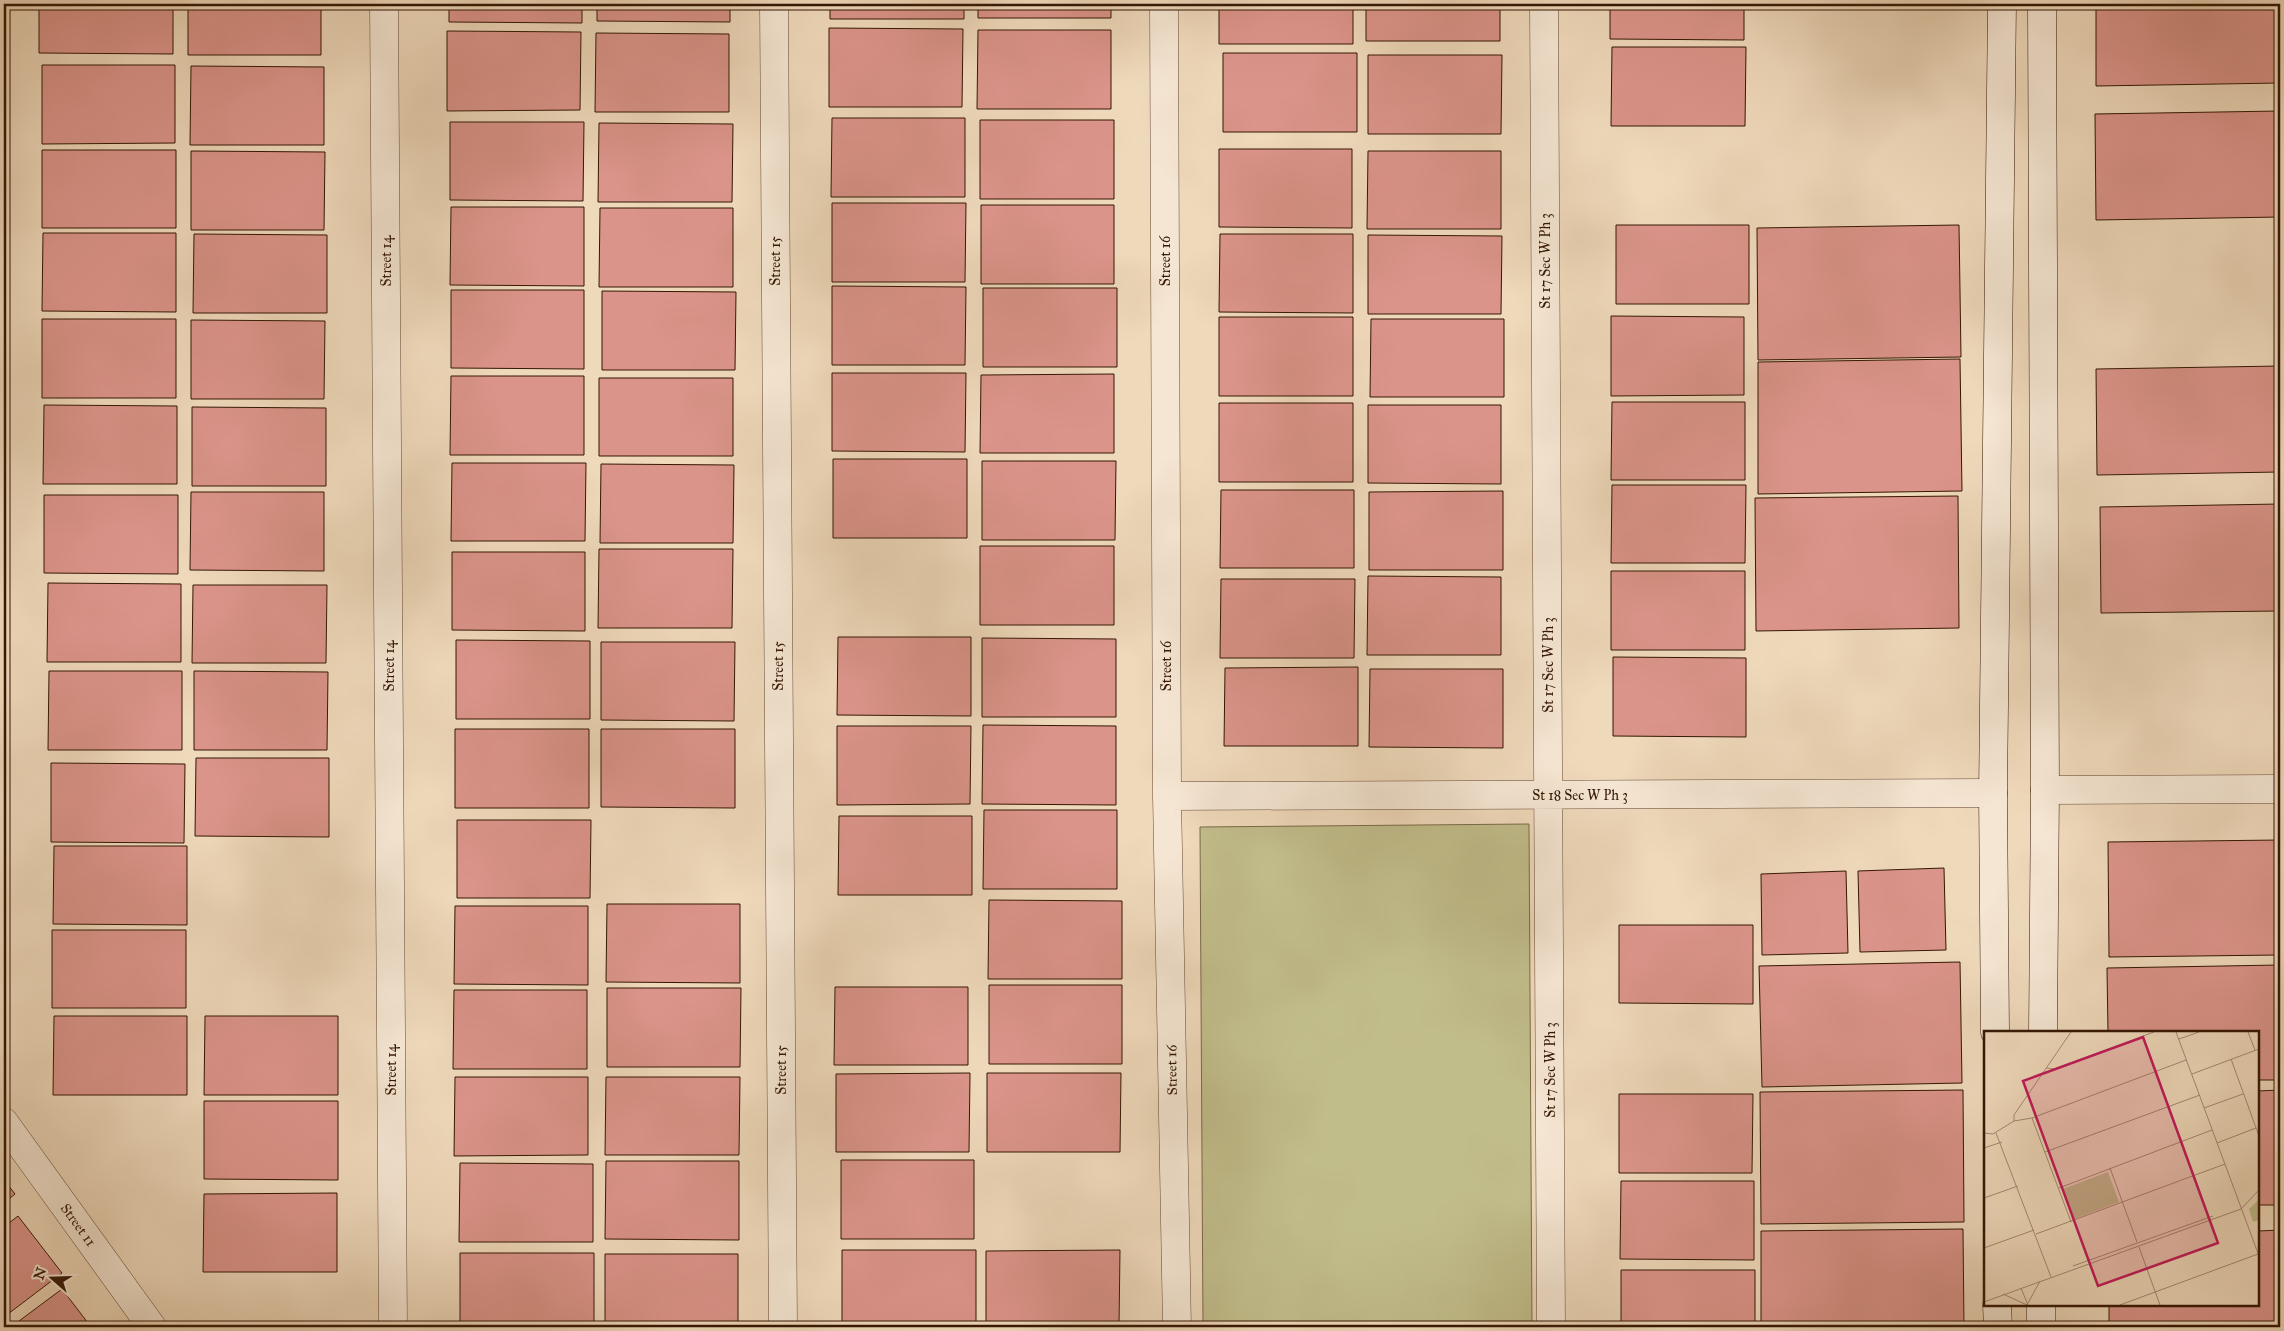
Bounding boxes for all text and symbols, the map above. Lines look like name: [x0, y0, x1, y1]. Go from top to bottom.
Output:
street label: St 17 Sec W Ph 3: [1537, 213, 1554, 309]
street label: Street 14: [378, 234, 395, 287]
street label: Street 16: [1157, 235, 1174, 286]
street label: Street 15: [767, 236, 784, 286]
street label: St 17 Sec W Ph 3: [1540, 617, 1557, 713]
street label: Street 14: [381, 639, 398, 692]
street label: Street 16: [1158, 640, 1175, 691]
street label: Street 15: [770, 641, 787, 691]
street label: St 18 Sec W Ph 3: [1532, 787, 1628, 804]
street label: St 17 Sec W Ph 3: [1542, 1022, 1559, 1118]
inset map: [1984, 1031, 2259, 1306]
street label: Street 14: [383, 1043, 400, 1096]
street label: Street 16: [1163, 1044, 1181, 1095]
street label: Street 15: [773, 1045, 790, 1095]
street label: Street 11: [57, 1200, 100, 1250]
north arrow: [28, 1254, 78, 1304]
text: N: [30, 1265, 50, 1282]

